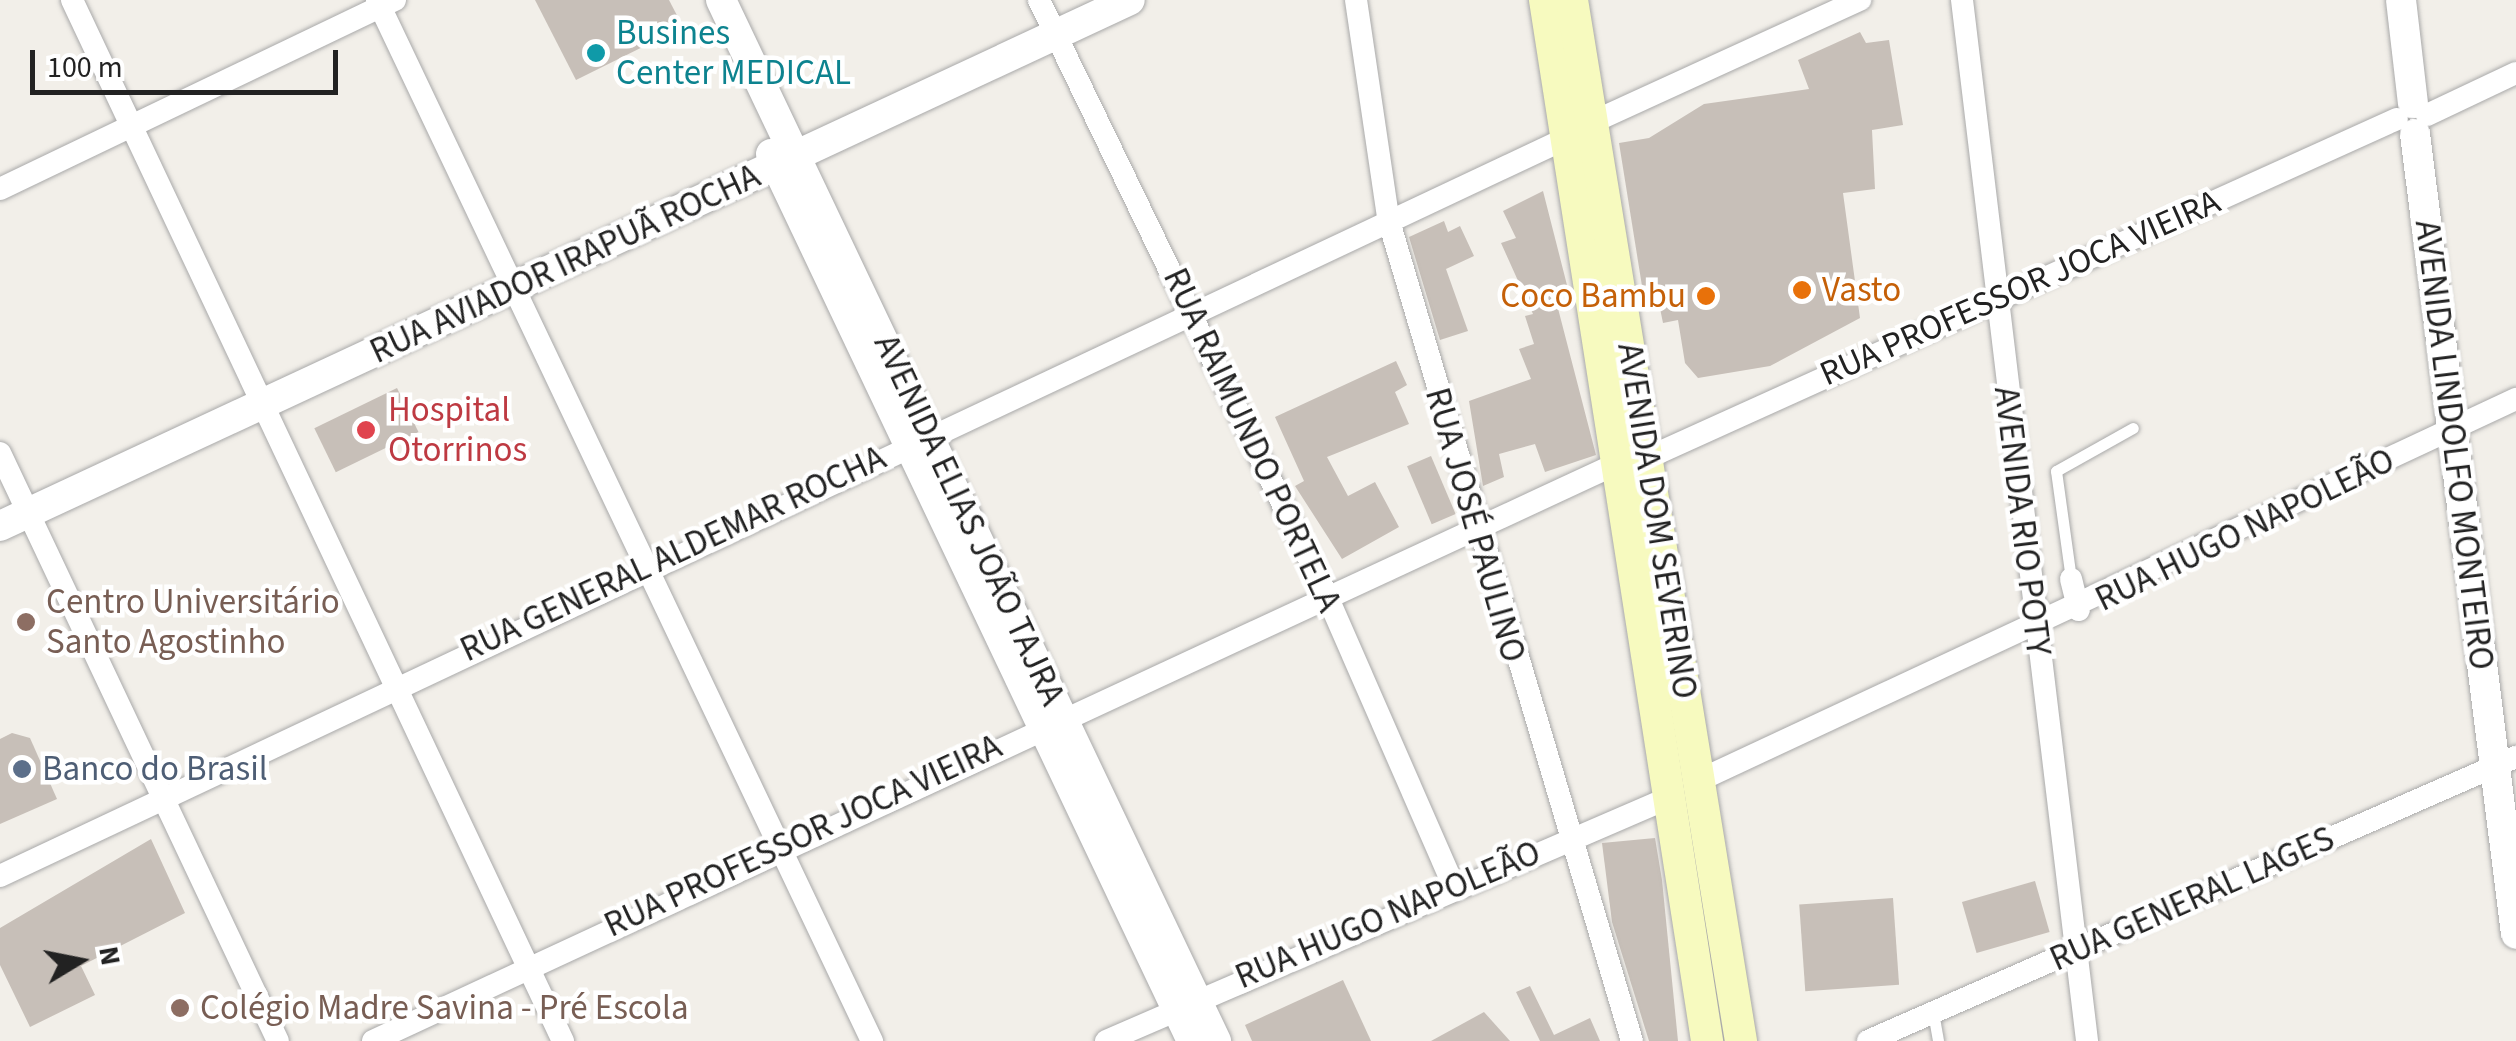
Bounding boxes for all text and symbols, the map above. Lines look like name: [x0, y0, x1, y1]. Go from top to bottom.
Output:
place label: Busines Center MEDICAL: [616, 12, 851, 94]
scale bar: [35, 30, 342, 92]
marker: Busines Center MEDICAL: [585, 42, 607, 64]
text: 100 m: [47, 46, 123, 89]
street label: RUA AVIADOR IRAPUÃ ROCHA: [363, 155, 767, 373]
street label: RUA PROFESSOR JOCA VIEIRA: [1814, 181, 2226, 395]
street label: AVENIDA LINDOLFO MONTEIRO: [2406, 218, 2502, 672]
street label: RUA RAIMUNDO PORTELA: [1154, 262, 1350, 618]
place label: Vasto: [1822, 269, 1901, 311]
place label: Coco Bambu: [1500, 275, 1686, 317]
marker: Vasto: [1791, 279, 1813, 301]
marker: Coco Bambu: [1695, 285, 1717, 307]
street label: AVENIDA ELIAS JOÃO TAJRA: [865, 328, 1073, 712]
street label: AVENIDA DOM SEVERINO: [1608, 340, 1706, 702]
street label: RUA JOSÉ PAULINO: [1416, 383, 1534, 667]
street label: AVENIDA RIO POTY: [1985, 384, 2059, 658]
place label: Hospital Otorrinos: [388, 389, 527, 471]
marker: Hospital Otorrinos: [353, 417, 379, 443]
street label: RUA GENERAL ALDEMAR ROCHA: [454, 437, 892, 671]
street label: RUA HUGO NAPOLEÃO: [2089, 439, 2401, 621]
place label: Centro Universitário Santo Agostinho: [46, 581, 340, 663]
marker: Centro Universitário Santo Agostinho: [15, 611, 37, 633]
street label: RUA PROFESSOR JOCA VIEIRA: [598, 725, 1008, 947]
place label: Banco do Brasil: [42, 748, 268, 790]
marker: Banco do Brasil: [11, 758, 33, 780]
street label: RUA GENERAL LAGES: [2044, 818, 2340, 980]
street label: RUA HUGO NAPOLEÃO: [1229, 832, 1547, 998]
north arrow: [30, 911, 130, 1011]
text: N: [88, 943, 131, 968]
place label: Colégio Madre Savina - Pré Escola: [200, 987, 689, 1029]
marker: Colégio Madre Savina - Pré Escola: [169, 997, 191, 1019]

